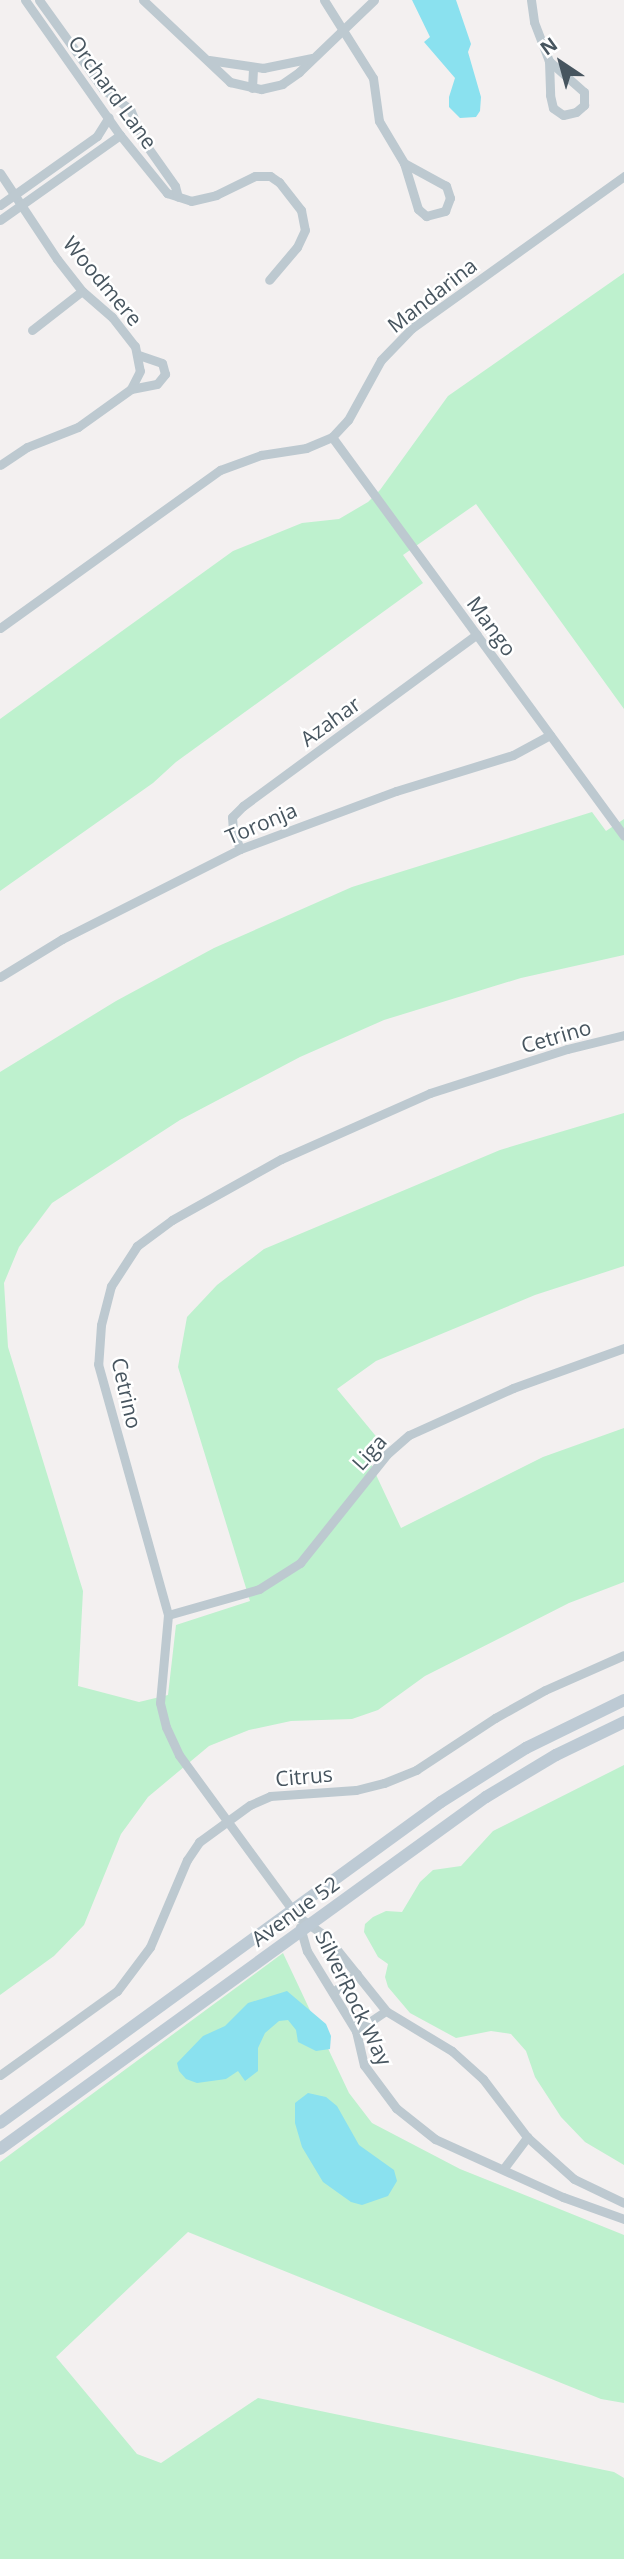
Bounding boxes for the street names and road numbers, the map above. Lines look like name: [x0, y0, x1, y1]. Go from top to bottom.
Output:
street label: Orchard Lane: [64, 31, 162, 153]
street label: Woodmere: [58, 231, 148, 331]
street label: Mandarina: [382, 252, 482, 338]
street label: Mango: [462, 591, 522, 661]
street label: Azahar: [295, 691, 365, 751]
street label: Toronja: [221, 797, 301, 849]
street label: Cetrino: [518, 1014, 594, 1058]
street label: Cetrino: [107, 1355, 147, 1431]
street label: Liga: [346, 1429, 392, 1475]
street label: Citrus: [274, 1761, 334, 1791]
street label: Avenue 52: [246, 1871, 344, 1951]
street label: SilverRock Way: [311, 1927, 397, 2069]

